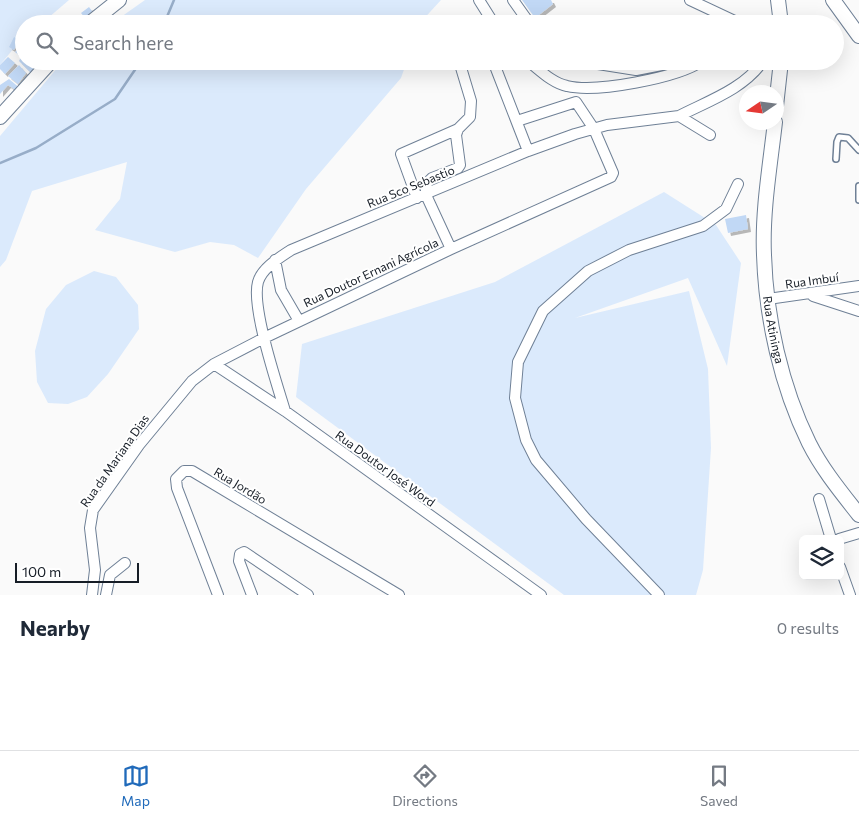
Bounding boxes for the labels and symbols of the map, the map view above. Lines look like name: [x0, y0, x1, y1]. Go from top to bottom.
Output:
north arrow: [739, 85, 784, 130]
street label: Rua Sco Sebastio: [365, 162, 456, 210]
street label: Rua Doutor Ernani Agrícola: [301, 235, 440, 310]
street label: Rua Imbuí: [784, 269, 840, 291]
street label: Rua Atininga: [761, 295, 788, 365]
street label: Rua da Mariana Dias: [77, 411, 151, 509]
street label: Rua Doutor José Word: [332, 427, 438, 510]
street label: Rua Jordão: [211, 464, 269, 507]
scale bar: [15, 560, 139, 583]

